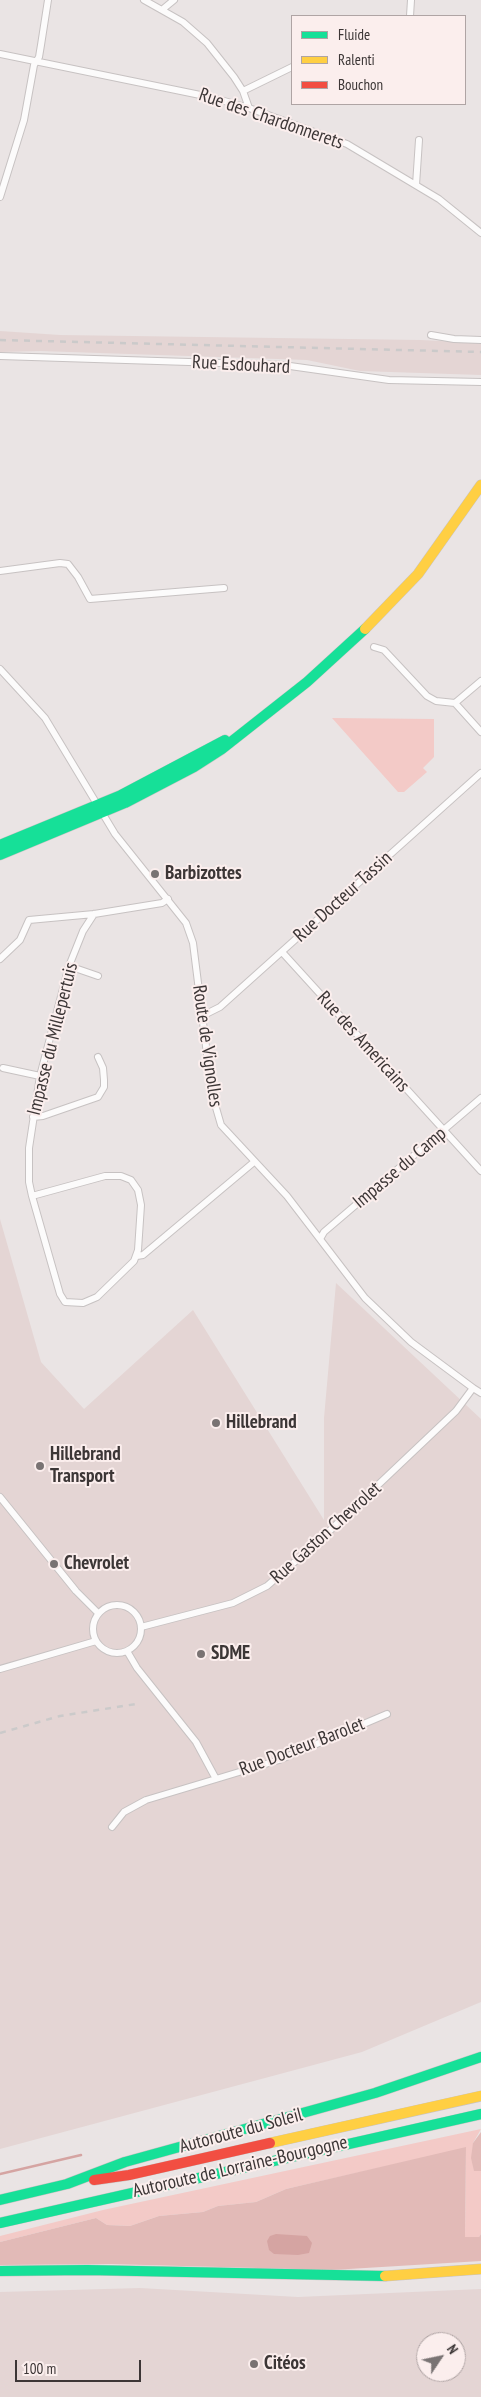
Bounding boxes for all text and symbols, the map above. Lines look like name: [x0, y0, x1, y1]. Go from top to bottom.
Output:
legend: [291, 15, 466, 105]
text: Fluide: [338, 25, 370, 44]
text: Ralenti: [338, 50, 375, 69]
text: Bouchon: [338, 75, 383, 94]
street label: Rue des Chardonnerets: [196, 84, 346, 154]
street label: Rue Esdouhard: [192, 351, 290, 379]
street label: Rue Docteur Tassin: [289, 847, 397, 947]
place label: Barbizottes: [165, 863, 242, 885]
marker: Barbizottes: [149, 868, 161, 880]
street label: Impasse du Millepertuis: [23, 960, 83, 1118]
street label: Route de Vignolles: [187, 984, 227, 1108]
street label: Rue des Americains: [312, 987, 414, 1097]
street label: Impasse du Camp: [349, 1122, 451, 1214]
place label: Hillebrand: [226, 1412, 297, 1434]
marker: Hillebrand: [210, 1417, 222, 1429]
place label: Hillebrand Transport: [50, 1444, 121, 1488]
marker: Hillebrand Transport: [34, 1460, 46, 1472]
street label: Rue Gaston Chevrolet: [266, 1477, 386, 1589]
place label: Chevrolet: [64, 1553, 129, 1575]
marker: Chevrolet: [48, 1558, 60, 1570]
place label: SDME: [211, 1643, 250, 1665]
marker: SDME: [195, 1648, 207, 1660]
street label: Rue Docteur Barolet: [236, 1713, 368, 1781]
street label: Autoroute du Soleil: [177, 2104, 305, 2158]
street label: Autoroute de Lorraine-Bourgogne: [130, 2131, 350, 2203]
north arrow: [416, 2332, 466, 2382]
text: N: [443, 2341, 462, 2357]
scale bar: [18, 2350, 144, 2382]
place label: Citéos: [264, 2353, 306, 2375]
marker: Citéos: [248, 2358, 260, 2370]
text: 100 m: [23, 2359, 56, 2378]

